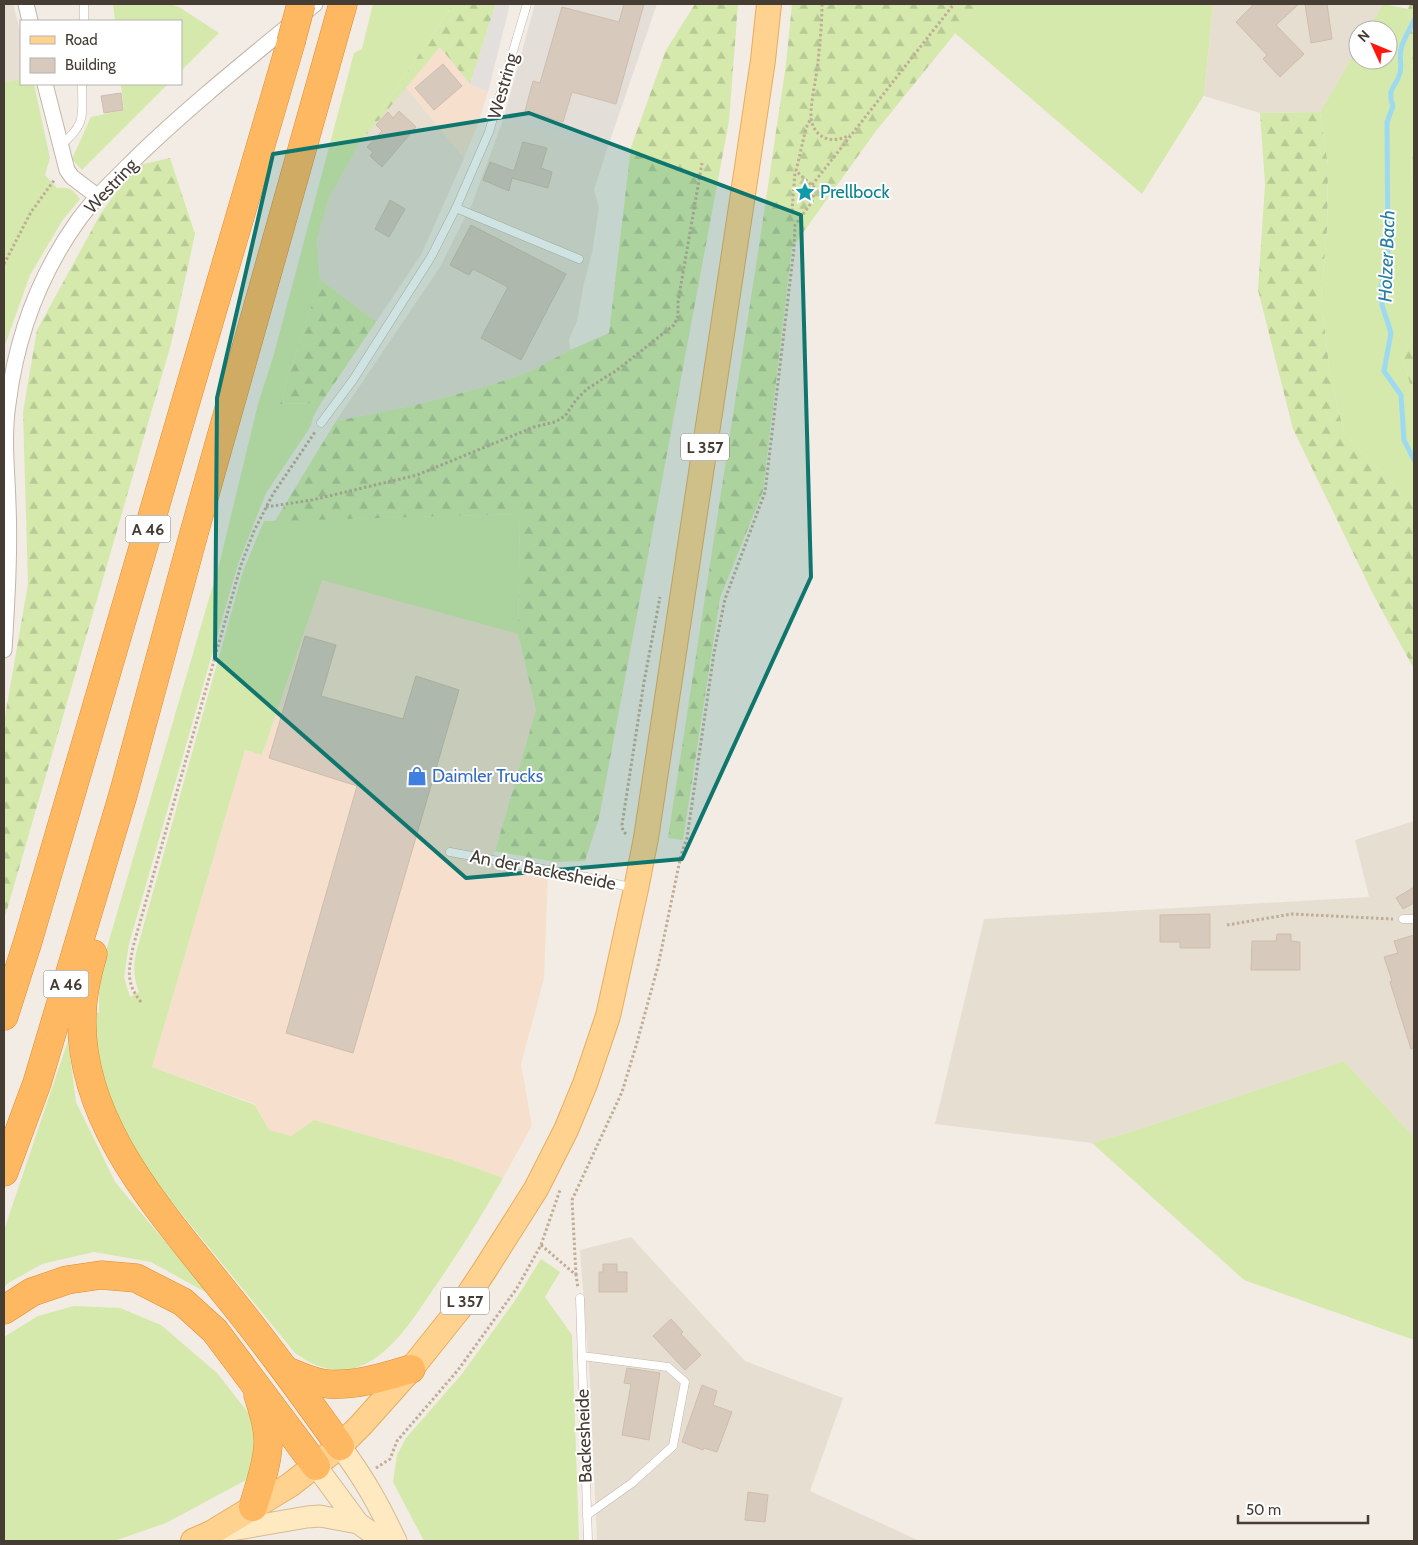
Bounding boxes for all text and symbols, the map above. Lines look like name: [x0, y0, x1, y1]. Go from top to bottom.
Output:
legend: [20, 20, 182, 85]
north arrow: [1348, 20, 1398, 70]
text: N: [1354, 26, 1374, 46]
text: Road: [65, 31, 98, 49]
street label: Westring: [483, 49, 523, 122]
text: Building: [65, 56, 116, 74]
street label: Westring: [80, 153, 143, 218]
place icon: Prellbock: [794, 181, 816, 203]
place label: Prellbock: [820, 181, 890, 203]
water label: Holzer Bach: [1373, 210, 1400, 302]
road number: L 357: [681, 434, 729, 461]
road number: A 46: [126, 516, 170, 542]
shop icon: Daimler Trucks: [406, 765, 428, 787]
place label: Daimler Trucks: [432, 765, 543, 787]
street label: An der Backesheide: [468, 845, 618, 895]
road number: A 46: [44, 971, 88, 998]
road number: L 357: [441, 1288, 489, 1314]
street label: Backesheide: [571, 1389, 597, 1483]
scale bar: [1238, 1492, 1368, 1524]
text: 50 m: [1246, 1501, 1281, 1519]

